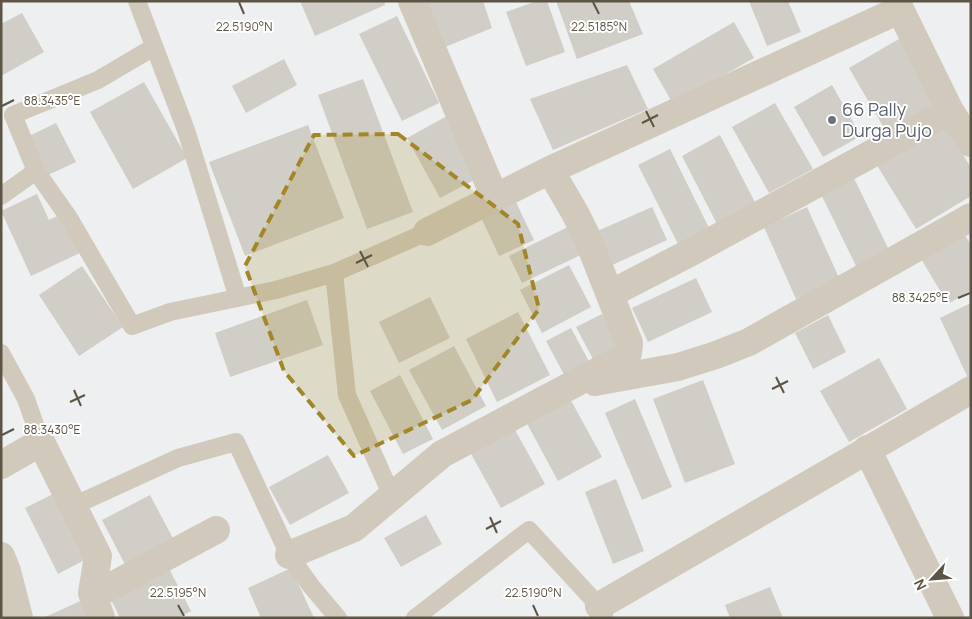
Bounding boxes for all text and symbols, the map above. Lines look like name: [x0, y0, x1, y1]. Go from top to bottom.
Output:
text: 22.5190°N: [216, 18, 272, 35]
text: 22.5185°N: [571, 18, 627, 35]
text: 88.3435°E: [24, 92, 80, 109]
place label: 66 Pally Durga Pujo: [842, 97, 932, 142]
marker: 66 Pally Durga Pujo: [826, 114, 838, 126]
text: 88.3425°E: [892, 289, 949, 306]
text: 88.3430°E: [24, 421, 81, 438]
north arrow: [907, 554, 957, 604]
text: N: [909, 576, 931, 594]
text: 22.5195°N: [150, 584, 206, 601]
text: 22.5190°N: [505, 584, 561, 601]

